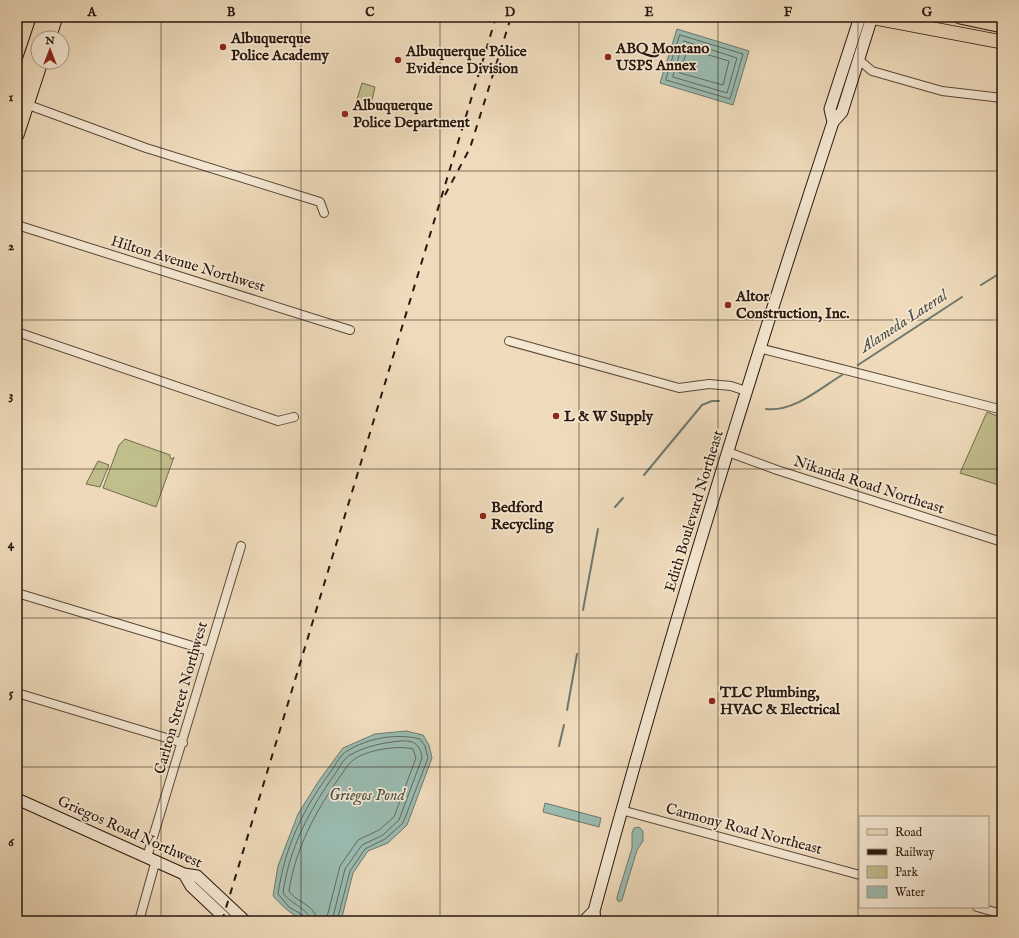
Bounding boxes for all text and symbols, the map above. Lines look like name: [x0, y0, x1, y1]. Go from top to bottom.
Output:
text: A: [87, 4, 98, 21]
text: B: [227, 4, 236, 21]
text: C: [365, 4, 375, 21]
text: D: [505, 4, 516, 21]
text: E: [644, 4, 654, 21]
text: F: [784, 4, 793, 21]
text: G: [922, 4, 933, 21]
place label: Albuquerque Police Academy: [230, 29, 329, 65]
north arrow: [30, 30, 70, 70]
text: N: [44, 34, 55, 48]
place label: ABQ Montano USPS Annex: [615, 39, 709, 75]
marker: Albuquerque Police Academy: [218, 42, 228, 52]
place label: Albuquerque Police Evidence Division: [405, 42, 527, 78]
marker: ABQ Montano USPS Annex: [603, 52, 613, 62]
marker: Albuquerque Police Evidence Division: [393, 55, 403, 65]
text: 1: [9, 89, 14, 106]
place label: Albuquerque Police Department: [352, 96, 471, 132]
marker: Albuquerque Police Department: [340, 109, 350, 119]
street label: Hilton Avenue Northwest: [108, 231, 268, 297]
text: 2: [8, 238, 14, 255]
water label: Alameda Lateral: [855, 286, 953, 359]
place label: Altor Construction, Inc.: [735, 287, 849, 323]
marker: Altor Construction, Inc.: [723, 300, 733, 310]
text: 3: [9, 387, 14, 404]
place label: L & W Supply: [564, 407, 654, 426]
marker: L & W Supply: [551, 411, 561, 421]
street label: Edith Boulevard Northeast: [660, 428, 728, 594]
street label: Nikanda Road Northeast: [791, 452, 947, 518]
place label: Bedford Recycling: [491, 498, 554, 534]
marker: Bedford Recycling: [478, 511, 488, 521]
text: 4: [8, 536, 15, 553]
street label: Carlton Street Northwest: [150, 620, 212, 776]
place label: TLC Plumbing, HVAC & Electrical: [719, 683, 841, 719]
text: 5: [9, 685, 14, 702]
marker: TLC Plumbing, HVAC & Electrical: [707, 696, 717, 706]
water label: Griegos Pond: [329, 786, 407, 806]
street label: Griegos Road Northwest: [55, 792, 205, 872]
street label: Carmony Road Northeast: [664, 799, 824, 859]
legend: [859, 816, 989, 908]
text: Road: [895, 825, 923, 840]
text: 6: [8, 834, 14, 851]
text: Railway: [895, 845, 934, 860]
text: Park: [895, 865, 918, 880]
text: Water: [895, 885, 926, 900]

